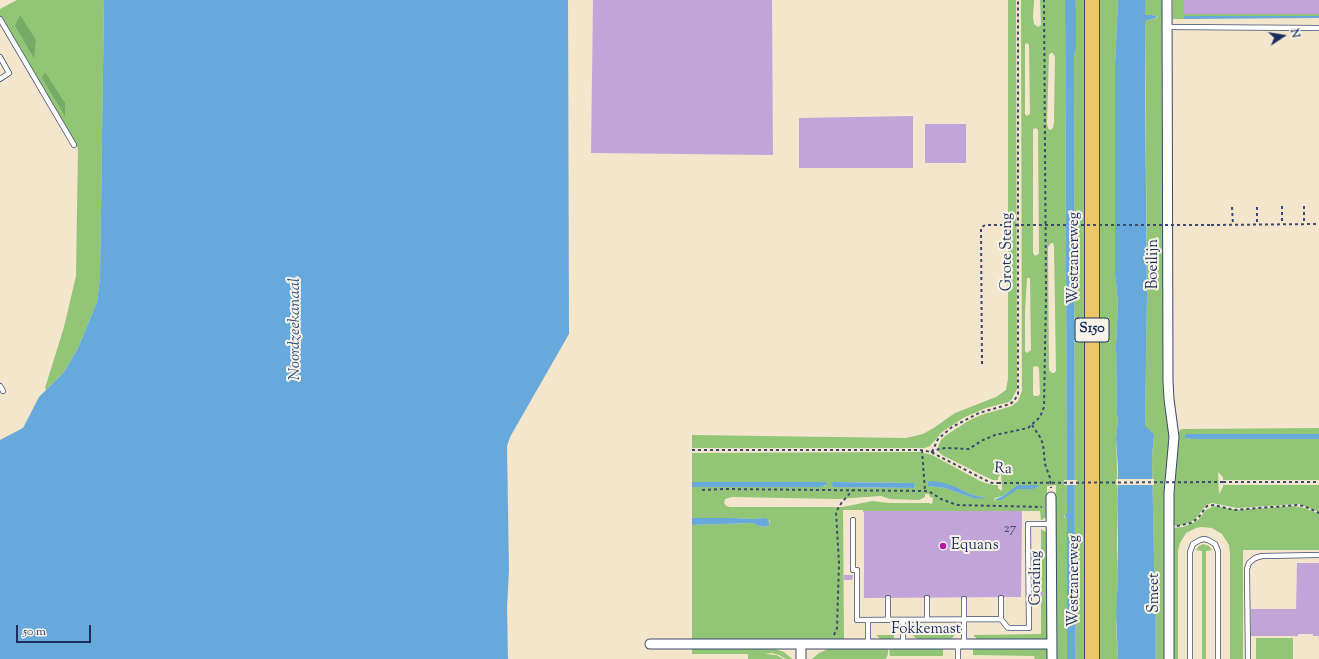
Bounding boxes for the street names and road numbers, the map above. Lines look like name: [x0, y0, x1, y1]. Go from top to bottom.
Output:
street label: Westzanerweg: [1066, 212, 1084, 304]
street label: Grote Steng: [999, 213, 1017, 291]
street label: Boeilijn: [1145, 239, 1163, 289]
road number: S150: [1075, 318, 1109, 342]
street label: Ra: [994, 460, 1012, 480]
street label: Westzanerweg: [1066, 535, 1084, 627]
street label: Gording: [1028, 551, 1046, 605]
street label: Smeet: [1146, 573, 1164, 613]
street label: Fokkemast: [891, 621, 961, 639]

